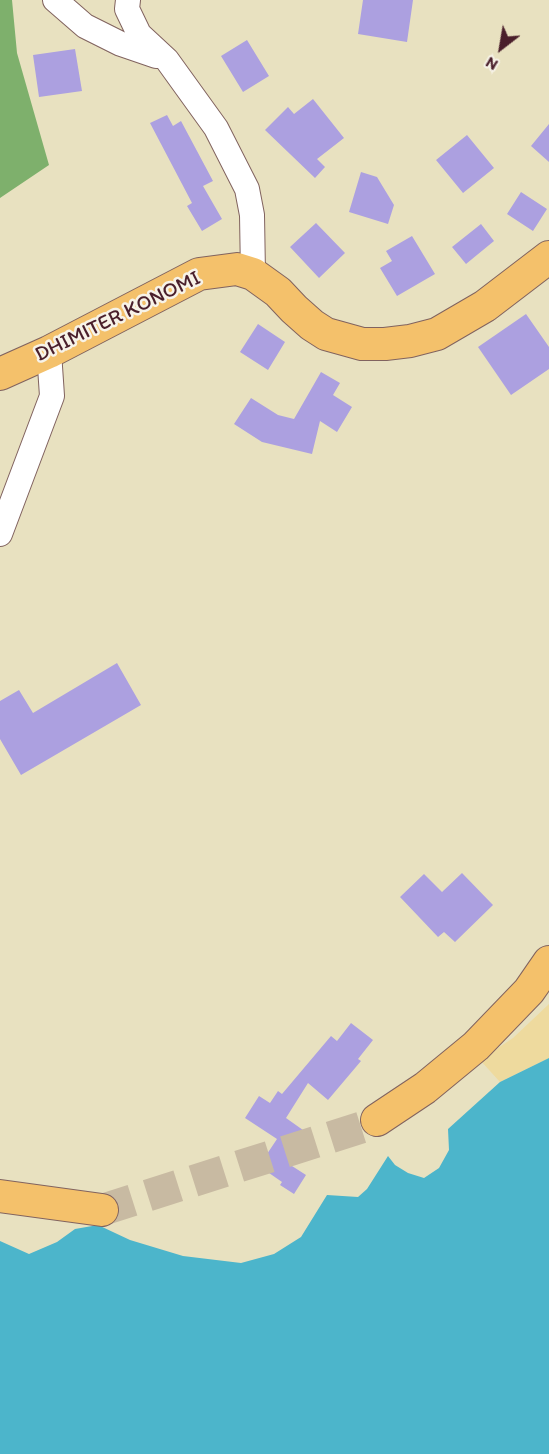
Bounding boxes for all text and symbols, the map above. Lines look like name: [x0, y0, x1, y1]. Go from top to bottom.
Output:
north arrow: [471, 18, 531, 78]
text: N: [482, 53, 501, 75]
street label: DHIMITER KONOMI: [31, 266, 205, 368]

